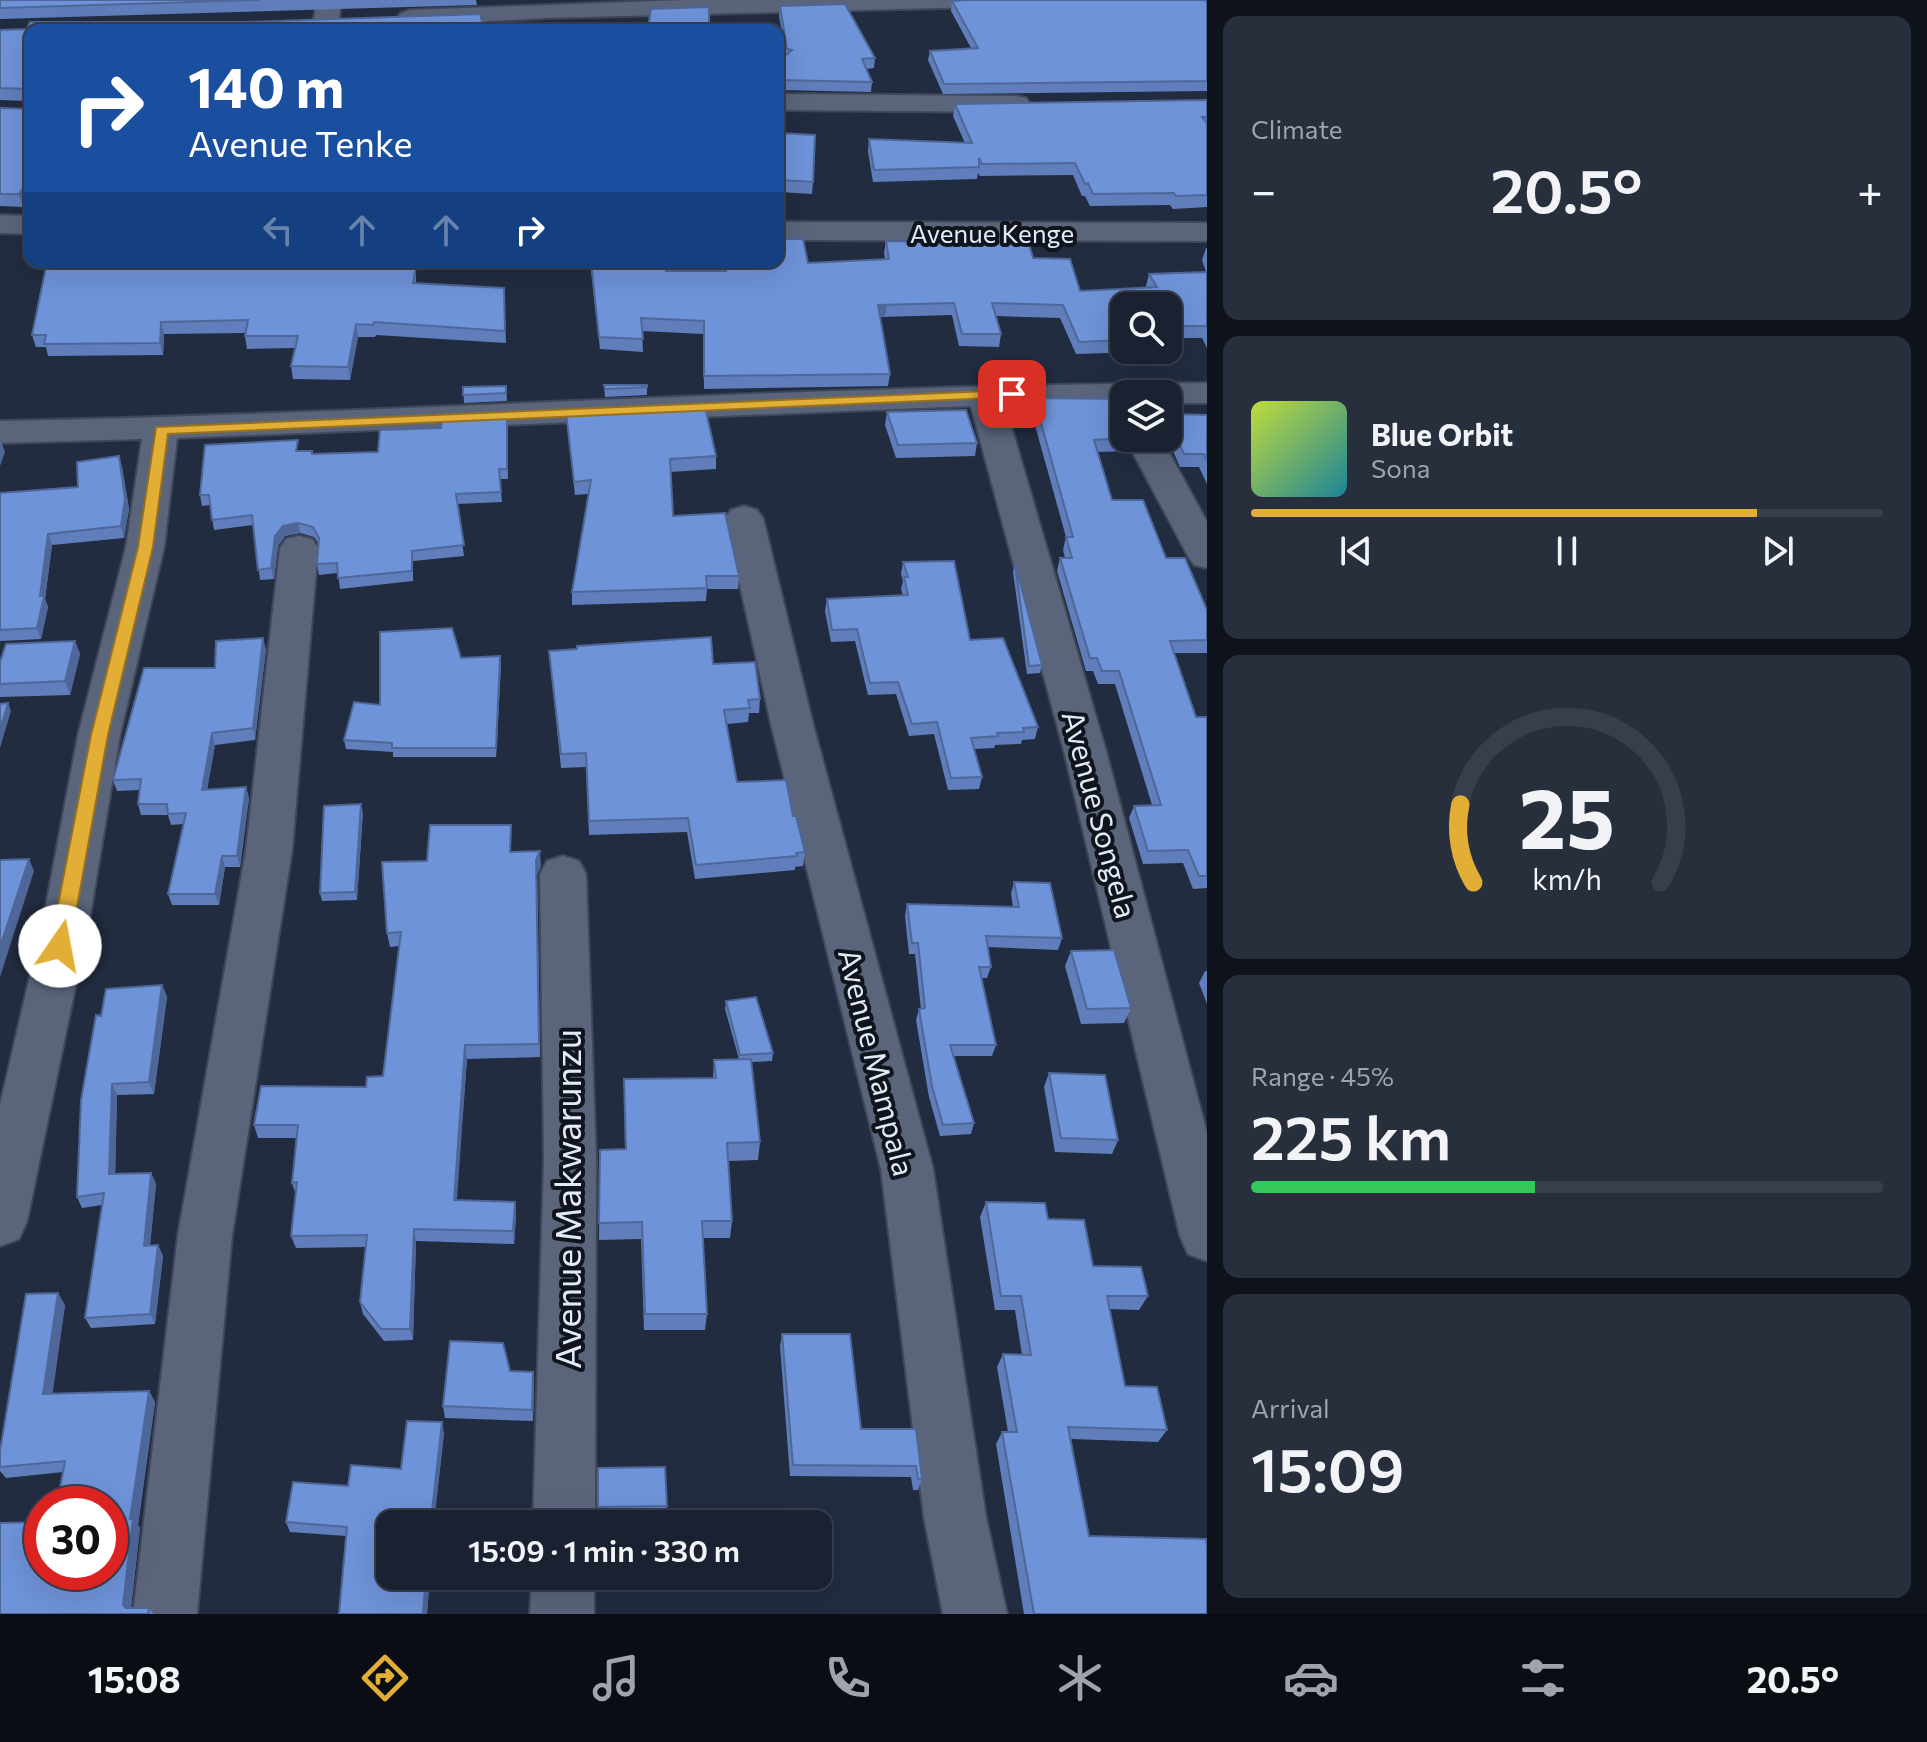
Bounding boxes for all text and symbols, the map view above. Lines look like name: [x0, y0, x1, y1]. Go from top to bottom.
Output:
text: 140 m: [188, 51, 344, 120]
icon: right: [56, 56, 160, 160]
text: Climate: [1251, 113, 1343, 144]
text: Avenue Tenke: [188, 120, 413, 164]
text: 20.5°: [1491, 152, 1643, 225]
text: −: [1251, 162, 1276, 216]
text: +: [1857, 162, 1883, 216]
icon: left: [256, 208, 300, 252]
icon: ahead: [340, 208, 384, 252]
icon: ahead: [424, 208, 468, 252]
icon: right: [508, 208, 552, 252]
street label: Avenue Kenge: [910, 217, 1074, 248]
map controls: [1110, 292, 1182, 452]
button: search: [1110, 292, 1182, 364]
pin: [978, 360, 1046, 428]
icon: arrive: [990, 372, 1034, 416]
button: layers: [1110, 380, 1182, 452]
text: Blue Orbit: [1371, 415, 1513, 452]
text: Sona: [1371, 452, 1430, 483]
icon: previous: [1334, 529, 1378, 573]
icon: pause: [1545, 529, 1589, 573]
icon: next: [1756, 529, 1800, 573]
street label: Avenue Songela: [1055, 706, 1147, 922]
text: 25: [1519, 764, 1615, 866]
text: km/h: [1532, 861, 1602, 896]
position arrow: [18, 904, 102, 988]
street label: Avenue Mampala: [832, 945, 924, 1179]
street label: Avenue Makwarunzu: [544, 1029, 588, 1369]
text: Range · 45%: [1251, 1060, 1394, 1091]
text: 225 km: [1251, 1099, 1451, 1172]
text: Arrival: [1251, 1392, 1330, 1423]
text: 15:09: [1251, 1431, 1404, 1504]
speed limit sign: 30: [24, 1486, 128, 1590]
text: 15:09 · 1 min · 330 m: [468, 1531, 740, 1568]
icon: directions: [357, 1650, 413, 1706]
icon: music: [588, 1650, 644, 1706]
icon: phone: [820, 1650, 876, 1706]
icon: climate: [1052, 1650, 1108, 1706]
icon: car: [1283, 1650, 1339, 1706]
icon: filters: [1515, 1650, 1571, 1706]
text: 15:08: [88, 1656, 181, 1700]
text: 20.5°: [1747, 1656, 1839, 1700]

